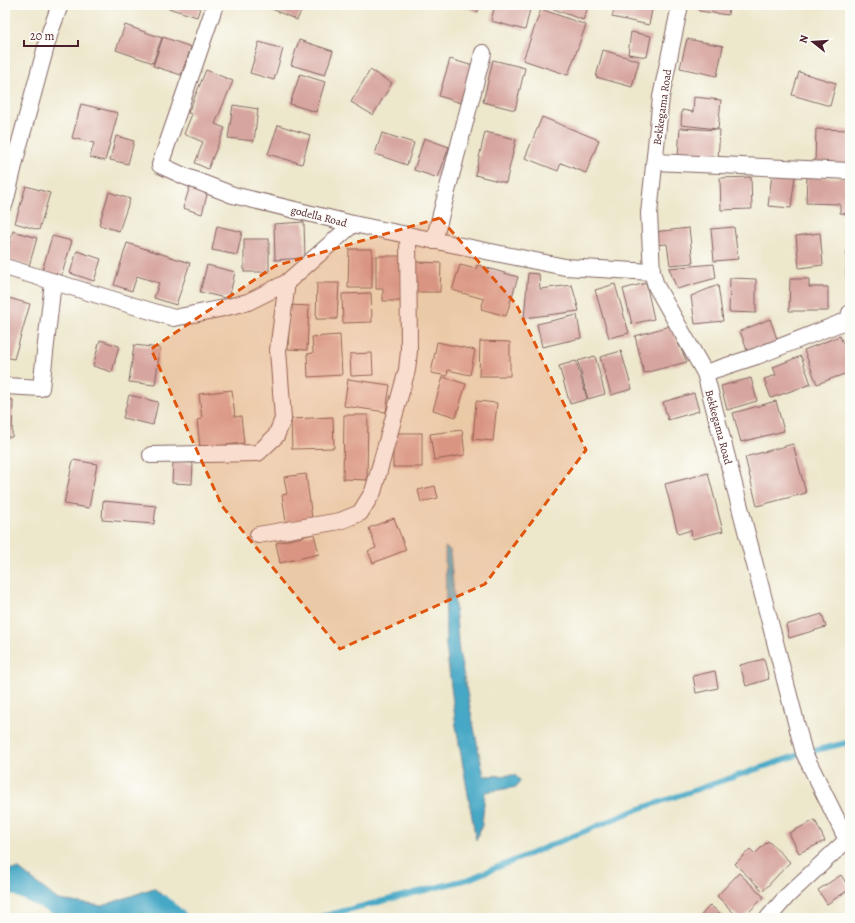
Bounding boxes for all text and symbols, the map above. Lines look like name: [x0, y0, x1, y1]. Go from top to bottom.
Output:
scale bar: [24, 22, 78, 48]
north arrow: [793, 22, 833, 62]
text: 20 m: [30, 28, 54, 44]
text: N: [796, 33, 812, 45]
street label: Bekkegama Road: [650, 68, 675, 146]
street label: godella Road: [289, 202, 349, 231]
street label: Bekkegama Road: [701, 388, 736, 466]

